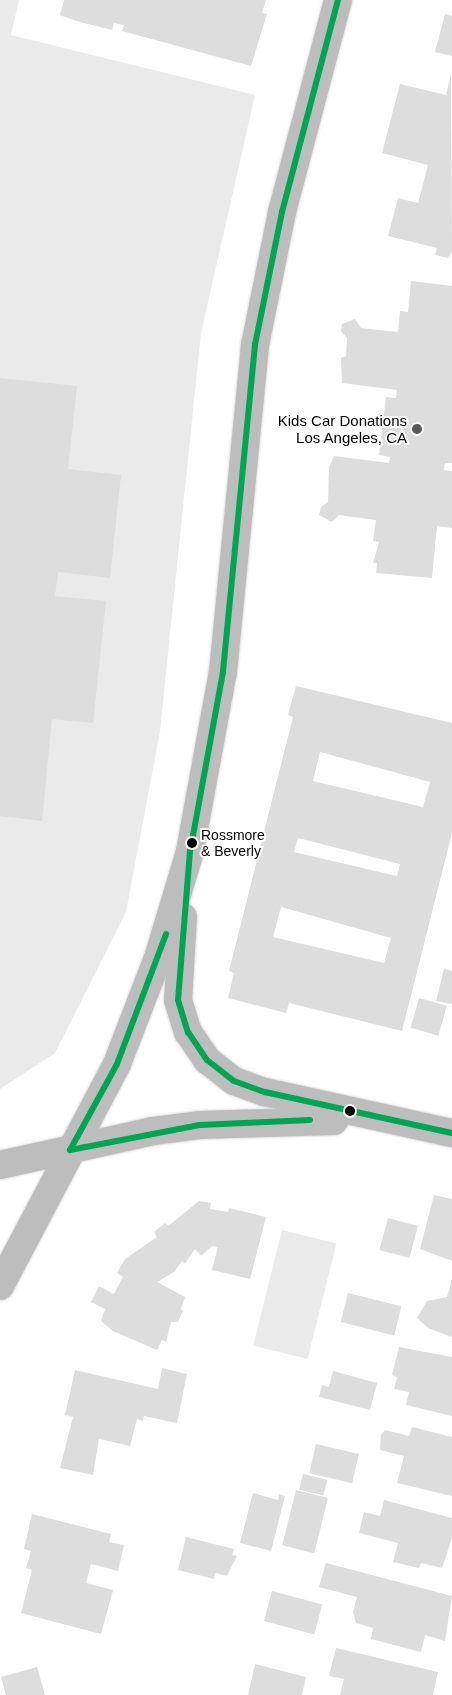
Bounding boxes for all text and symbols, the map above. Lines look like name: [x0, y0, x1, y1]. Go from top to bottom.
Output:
place label: Kids Car Donations Los Angeles, CA: [278, 411, 407, 446]
marker: Kids Car Donations Los Angeles, CA: [411, 423, 423, 435]
place label: Rossmore & Beverly: [201, 827, 265, 860]
marker: Rossmore & Beverly: [187, 838, 197, 848]
unlabelled marker: [345, 1106, 355, 1116]

